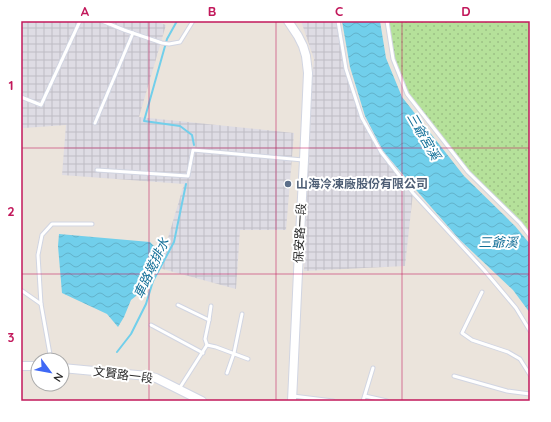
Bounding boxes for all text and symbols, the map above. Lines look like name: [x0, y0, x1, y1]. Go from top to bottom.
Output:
text: A: [81, 3, 90, 19]
text: B: [208, 3, 216, 19]
text: C: [335, 3, 343, 19]
text: D: [461, 3, 471, 19]
text: 1: [8, 77, 14, 93]
water label: 三爺宮溪: [404, 109, 445, 164]
place label: 山海冷凍廠股份有限公司: [296, 176, 428, 191]
marker: 山海冷凍廠股份有限公司: [283, 179, 293, 189]
text: 2: [7, 203, 15, 219]
street label: 保安路一段: [290, 203, 309, 263]
water label: 車路墘排水: [130, 234, 172, 301]
water label: 三爺溪: [478, 234, 519, 250]
text: 3: [8, 329, 15, 345]
north arrow: [30, 352, 70, 392]
street label: 文賢路一段: [92, 363, 154, 386]
text: N: [50, 370, 67, 384]

